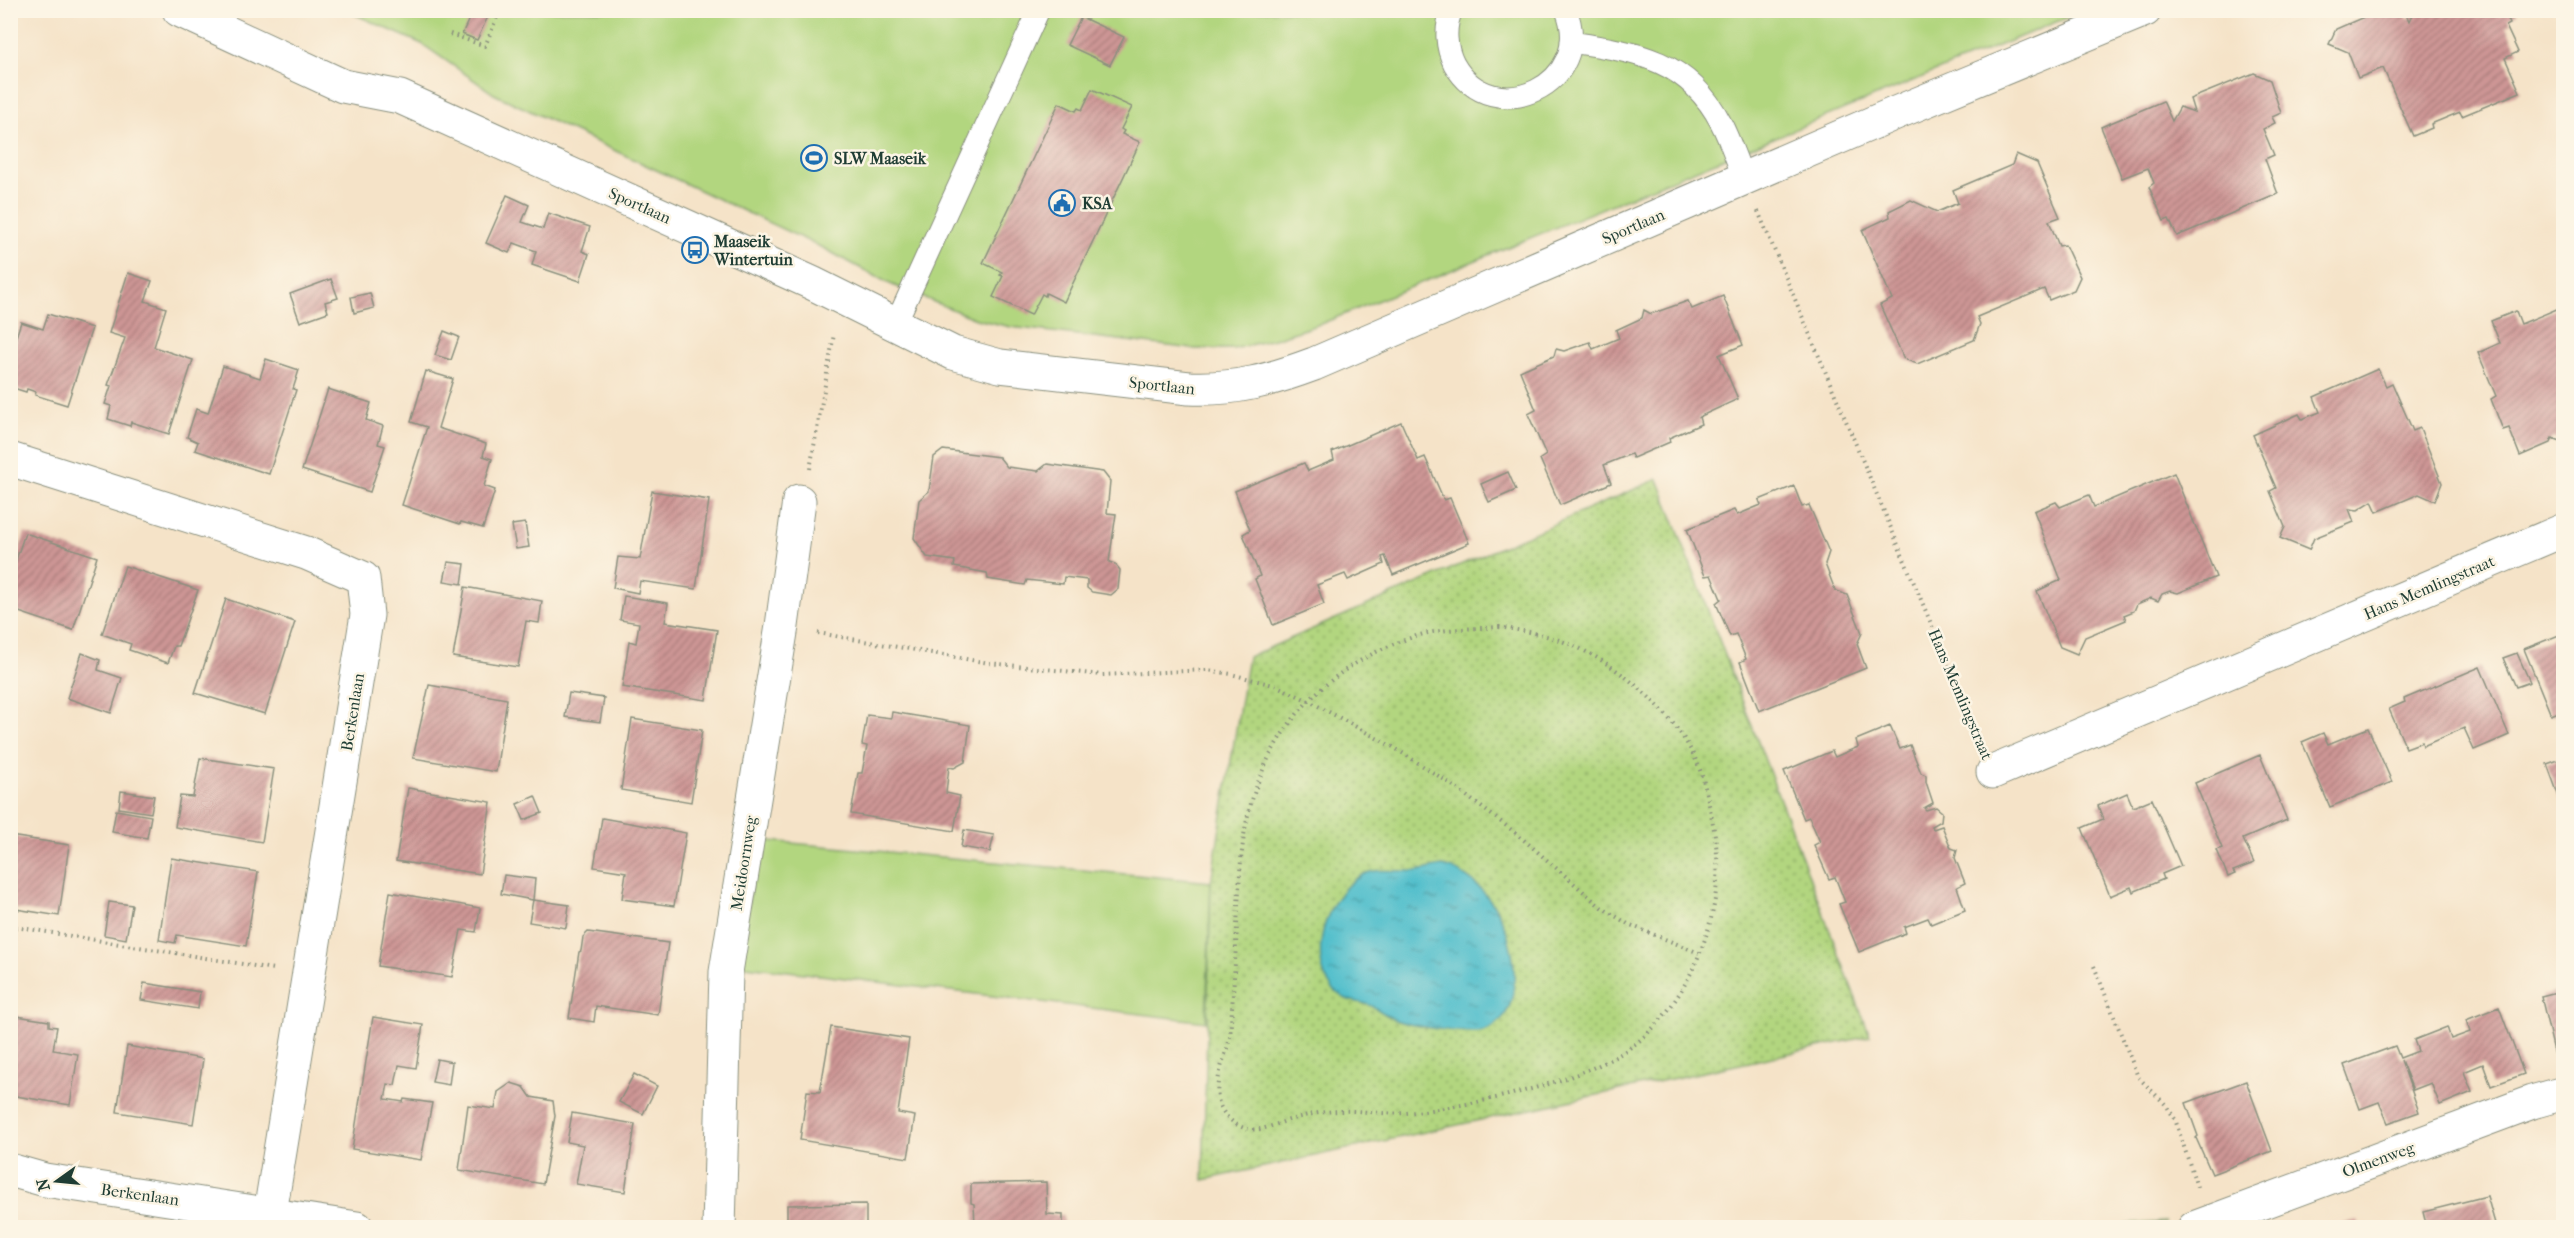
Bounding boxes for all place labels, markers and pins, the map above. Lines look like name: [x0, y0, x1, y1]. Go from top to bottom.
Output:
sports icon: SLW Maaseik: [799, 143, 829, 173]
place label: SLW Maaseik: [834, 149, 927, 168]
public building icon: KSA: [1047, 188, 1077, 218]
place label: KSA: [1082, 194, 1113, 213]
place label: Maaseik Wintertuin: [713, 232, 794, 269]
bus stop icon: Maaseik Wintertuin: [680, 235, 710, 265]

